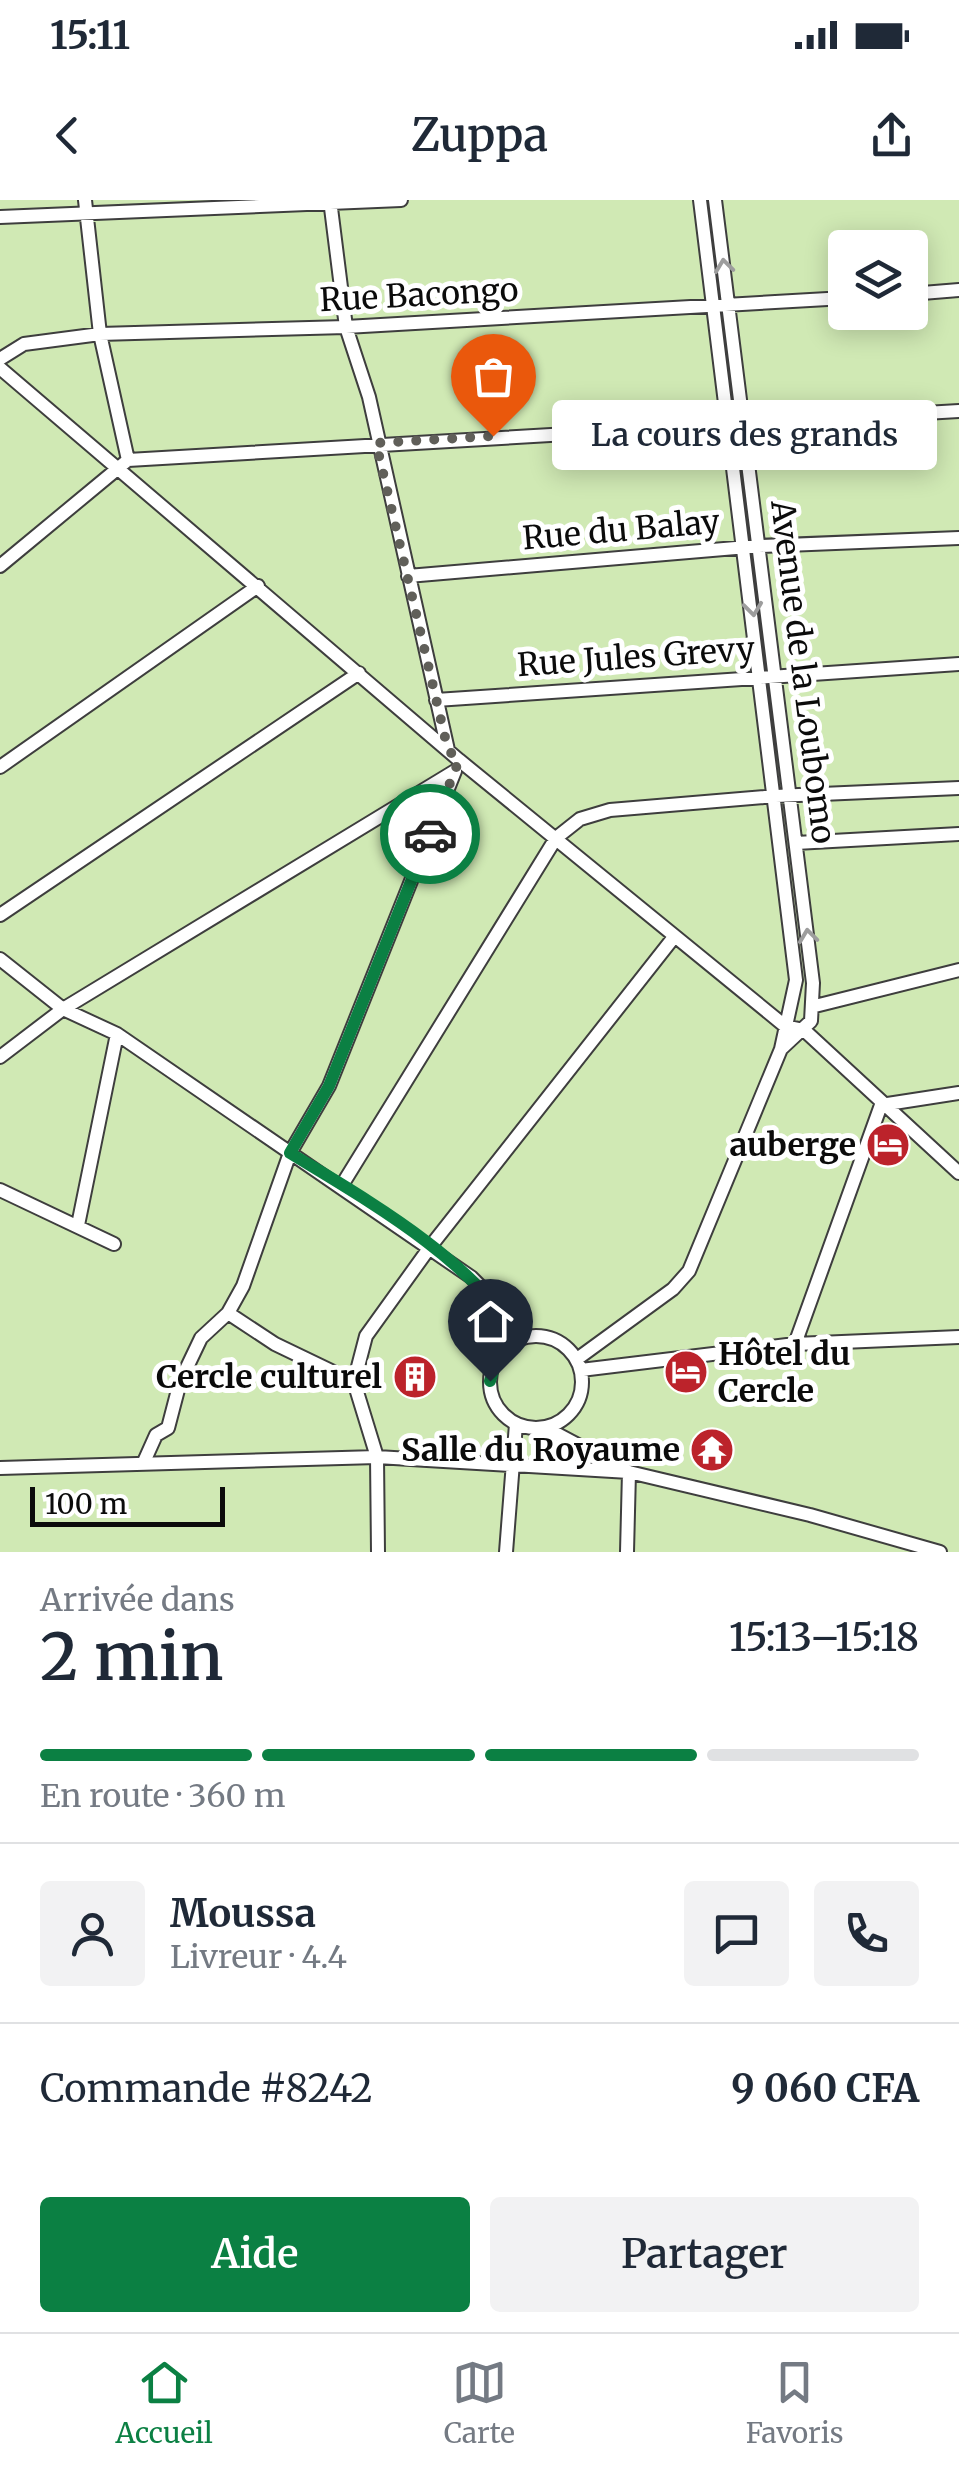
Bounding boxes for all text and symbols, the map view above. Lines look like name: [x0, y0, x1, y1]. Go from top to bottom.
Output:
text: 15:11: [50, 12, 130, 59]
text: Zuppa: [411, 107, 548, 163]
icon: back: [40, 108, 95, 163]
icon: share: [864, 108, 919, 163]
map controls: [828, 230, 928, 330]
button: layers: [828, 230, 928, 330]
one-way arrow: [714, 258, 735, 274]
street label: Rue Bacongo: [319, 270, 519, 320]
pin: [451, 334, 536, 437]
icon: bag: [466, 349, 521, 404]
callout: La cours des grands: [553, 401, 938, 471]
text: La cours des grands: [591, 415, 898, 455]
street label: Avenue de la Loubomo: [762, 497, 844, 846]
street label: Rue du Balay: [521, 501, 722, 559]
one-way arrow: [742, 601, 763, 617]
street label: Rue Jules Grevy: [516, 629, 757, 685]
courier: [380, 784, 480, 884]
icon: car: [403, 807, 458, 862]
one-way arrow: [798, 928, 819, 944]
hotel icon: auberge: [865, 1122, 911, 1168]
place label: auberge: [730, 1125, 856, 1165]
pin: [448, 1279, 533, 1382]
icon: home: [463, 1294, 518, 1349]
place label: Hôtel du Cercle: [718, 1334, 851, 1411]
hotel icon: Hôtel du Cercle: [663, 1349, 709, 1395]
building icon: Cercle culturel: [392, 1354, 438, 1400]
place label: Cercle culturel: [156, 1357, 382, 1397]
temple icon: Salle du Royaume: [689, 1427, 735, 1473]
place label: Salle du Royaume: [401, 1430, 680, 1470]
scale bar: [30, 1482, 225, 1526]
text: 100 m: [45, 1486, 127, 1522]
text: Arrivée dans: [40, 1580, 235, 1620]
text: 15:13–15:18: [729, 1614, 919, 1661]
text: 2 min: [40, 1616, 224, 1698]
text: En route · 360 m: [40, 1776, 286, 1816]
button: person: [40, 1881, 145, 1986]
button: chat: [684, 1881, 789, 1986]
button: phone: [814, 1881, 919, 1986]
text: Moussa: [170, 1890, 316, 1937]
text: Livreur · 4.4: [170, 1937, 347, 1977]
text: Commande #8242: [40, 2065, 373, 2112]
text: 9 060 CFA: [731, 2065, 919, 2112]
button: Aide: [40, 2197, 470, 2312]
button: Partager: [490, 2197, 919, 2312]
tab: Accueil: [115, 2355, 213, 2451]
tab: Carte: [444, 2355, 515, 2451]
tab: Favoris: [746, 2355, 844, 2451]

